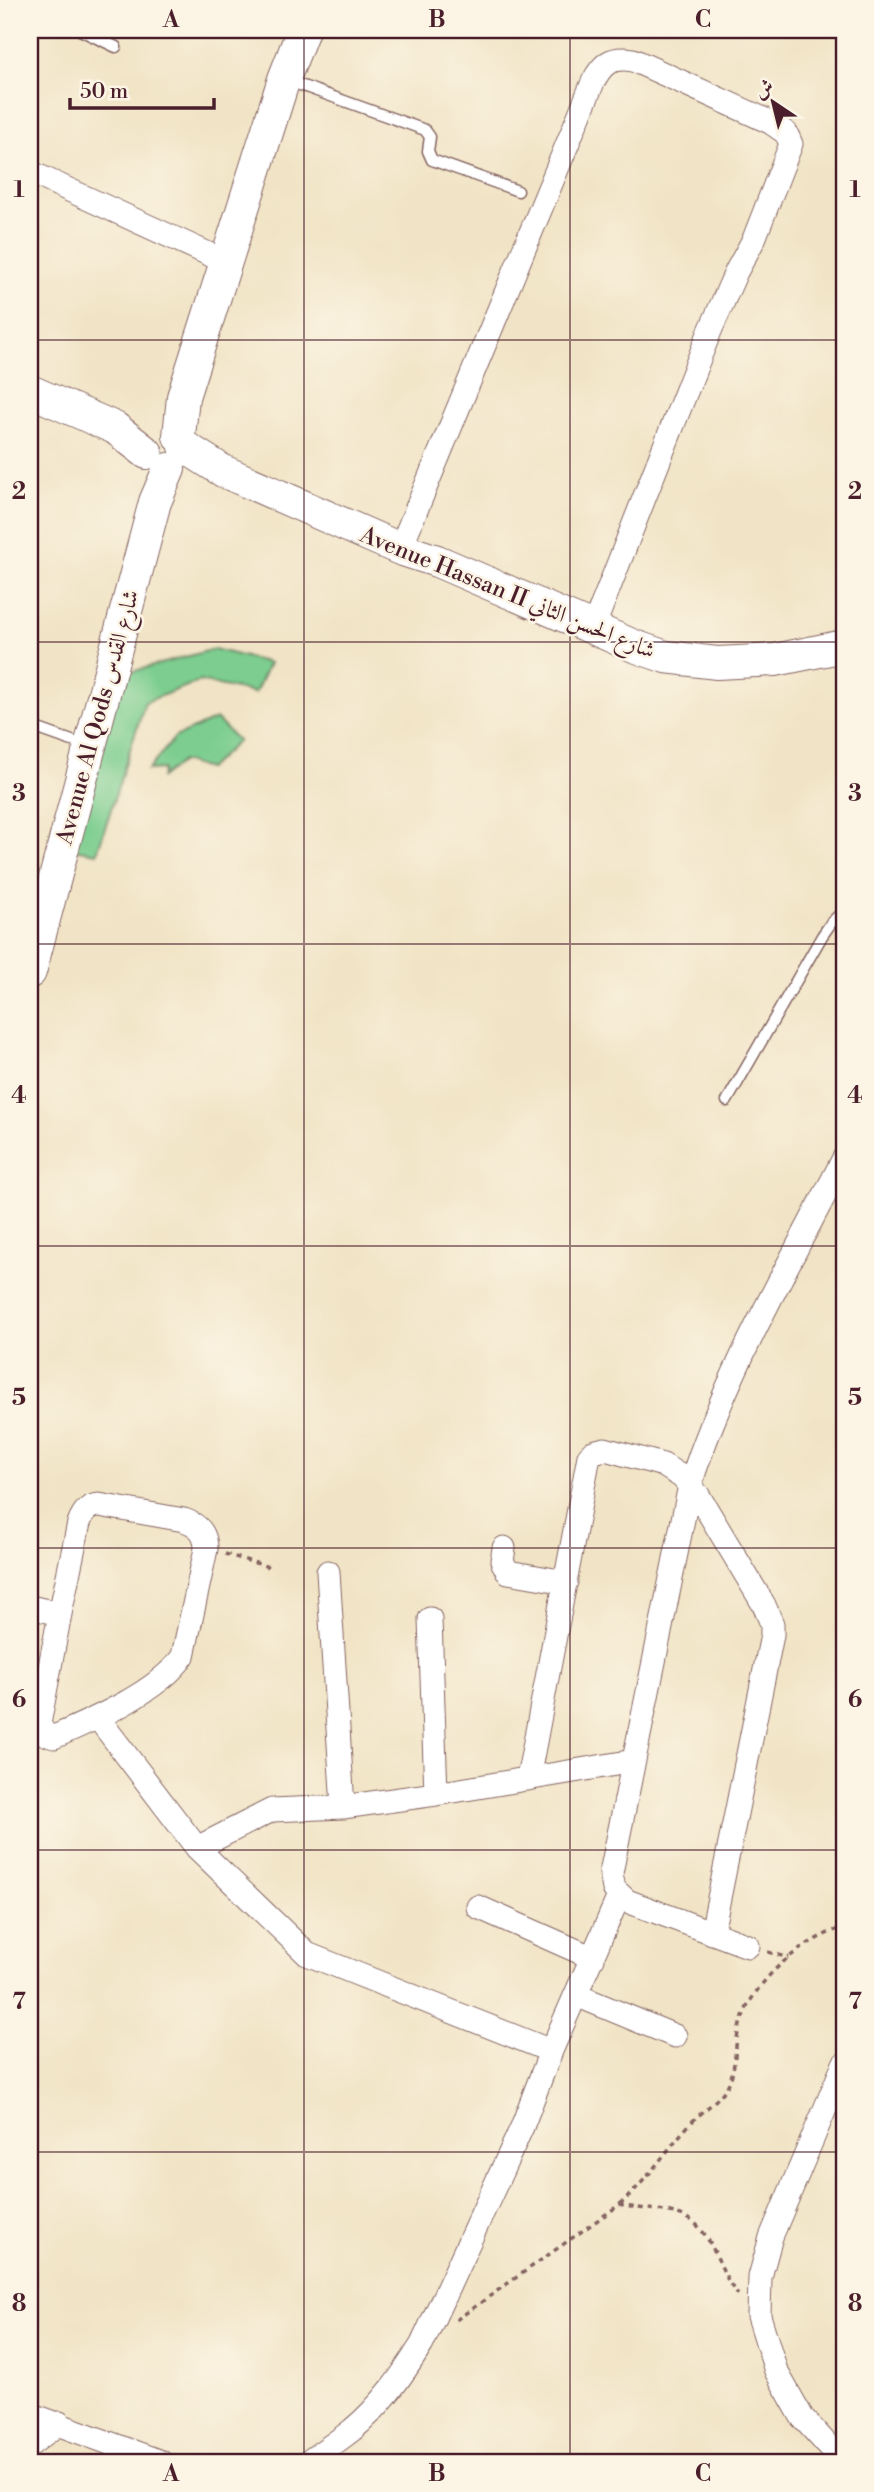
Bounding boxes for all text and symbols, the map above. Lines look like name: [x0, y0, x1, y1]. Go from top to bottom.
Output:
text: A: [162, 6, 180, 34]
text: B: [428, 6, 446, 34]
text: C: [695, 6, 711, 34]
scale bar: [70, 66, 214, 110]
north arrow: [738, 66, 808, 136]
text: ش: [749, 74, 778, 104]
text: 50 m: [80, 79, 128, 105]
text: 1: [13, 176, 25, 204]
text: 1: [849, 176, 861, 204]
text: 2: [12, 478, 26, 506]
text: 2: [848, 478, 862, 506]
street label: Avenue Hassan II شارع الحسن الثاني: [353, 520, 659, 670]
street label: Avenue Al Qods شارع القدس: [50, 587, 150, 850]
text: 3: [12, 780, 26, 808]
text: 3: [848, 780, 862, 808]
text: 4: [11, 1082, 27, 1110]
text: 4: [847, 1082, 863, 1110]
text: 5: [12, 1384, 26, 1412]
text: 5: [848, 1384, 862, 1412]
text: 6: [12, 1686, 26, 1714]
text: 6: [848, 1686, 862, 1714]
text: 7: [12, 1988, 26, 2016]
text: 7: [848, 1988, 862, 2016]
text: 8: [12, 2290, 26, 2318]
text: 8: [848, 2290, 862, 2318]
text: A: [162, 2460, 180, 2488]
text: B: [428, 2460, 446, 2488]
text: C: [695, 2460, 711, 2488]

